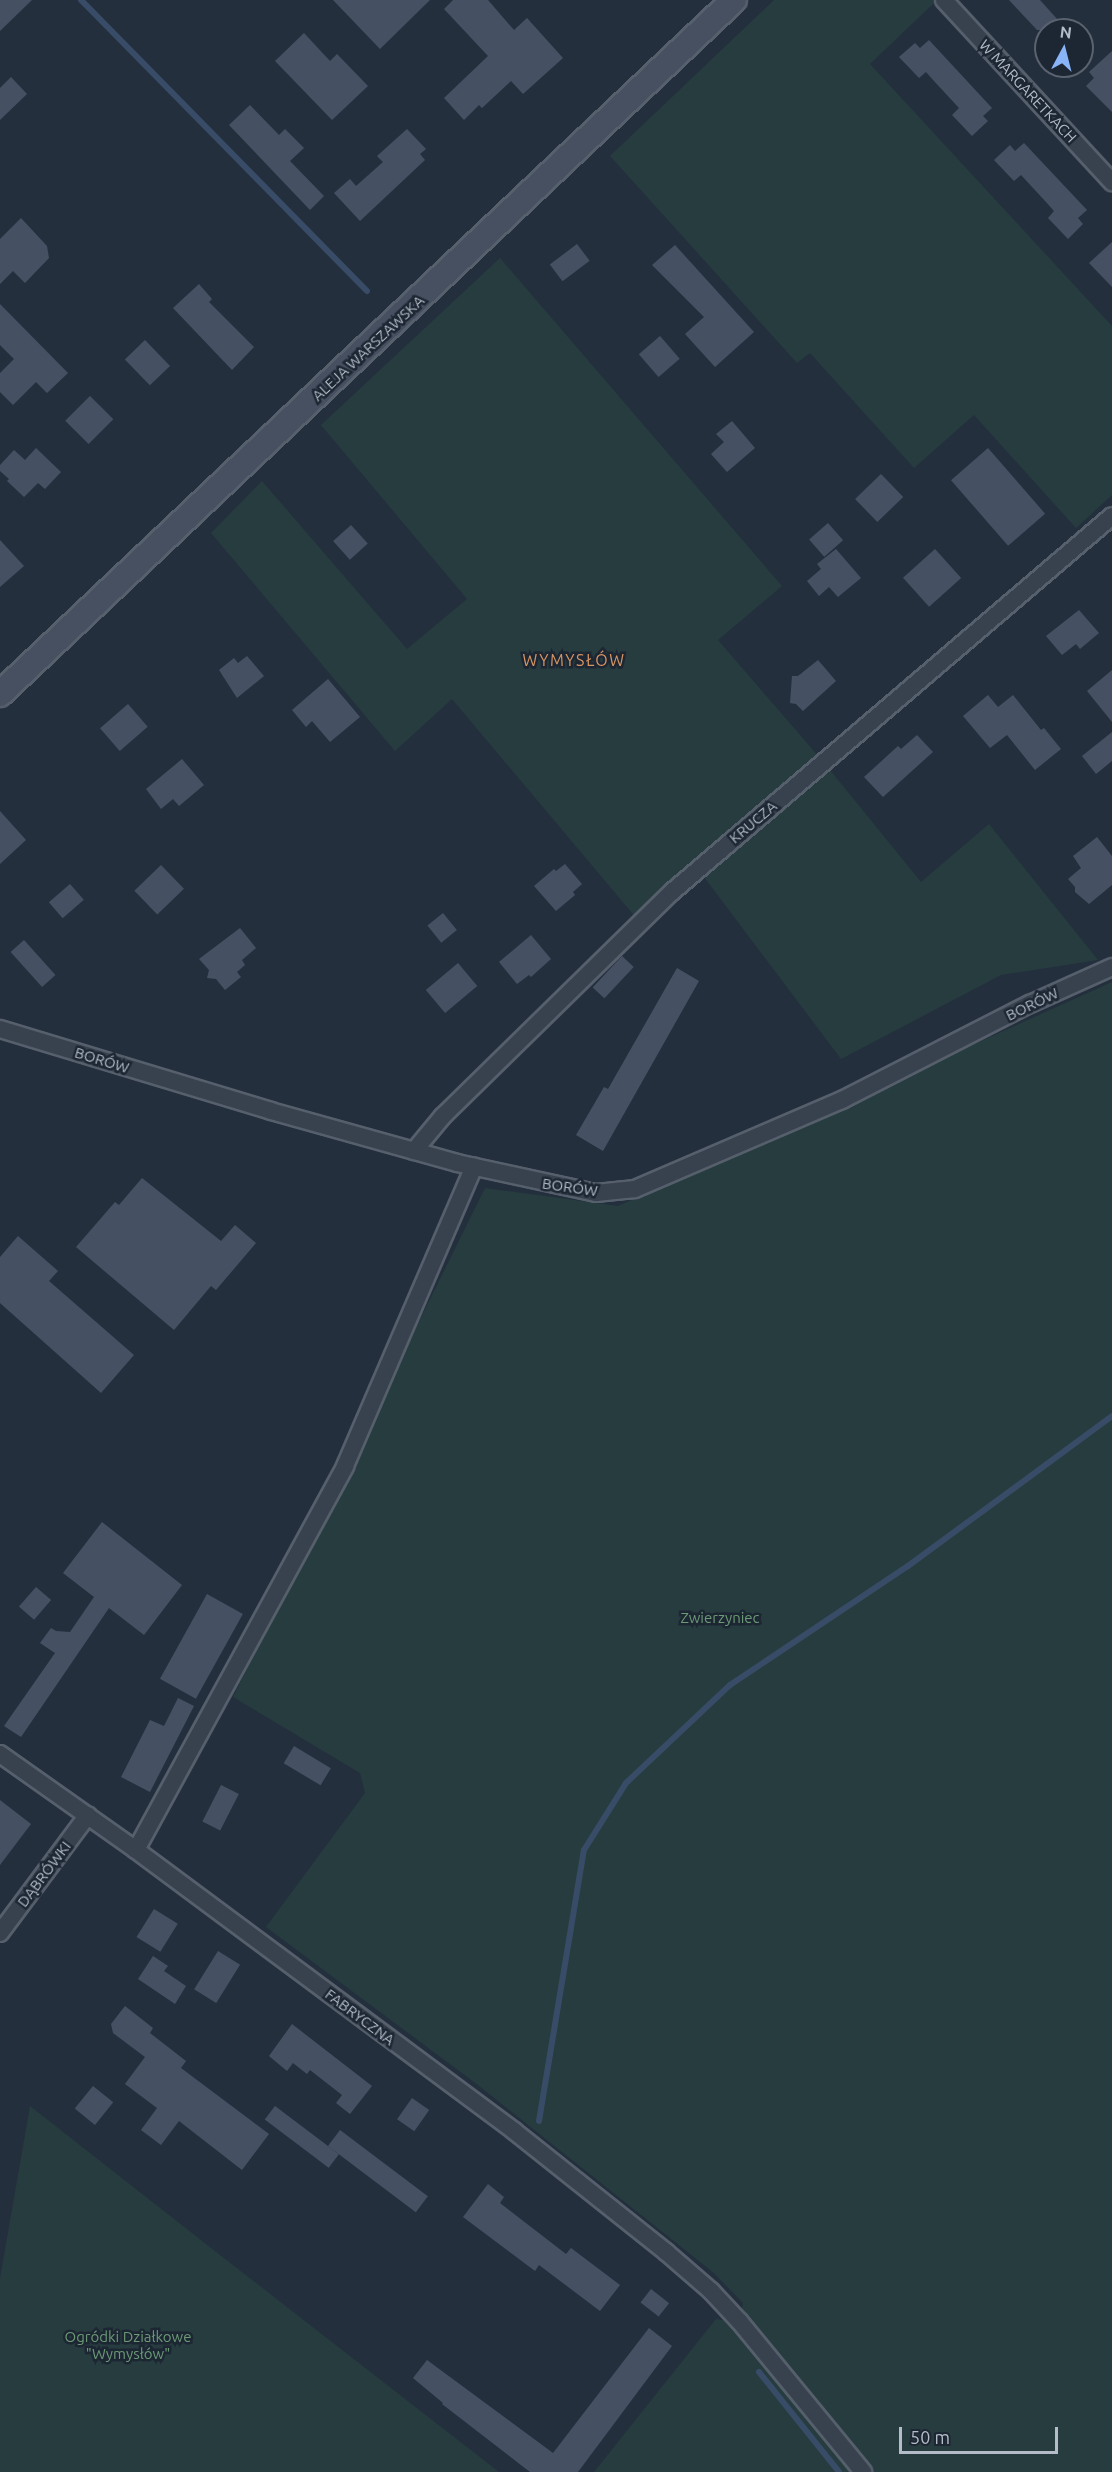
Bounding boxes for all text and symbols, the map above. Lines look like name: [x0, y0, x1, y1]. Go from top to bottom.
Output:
north arrow: [1034, 18, 1094, 78]
text: N: [1059, 22, 1073, 42]
street label: W MARGARETKACH: [976, 36, 1080, 146]
street label: ALEJA WARSZAWSKA: [308, 291, 428, 405]
district label: WYMYSŁÓW: [522, 650, 626, 670]
street label: KRUCZA: [726, 797, 780, 847]
street label: BORÓW: [1003, 984, 1061, 1024]
street label: BORÓW: [73, 1043, 131, 1077]
street label: BORÓW: [541, 1174, 599, 1200]
park label: Zwierzyniec: [680, 1609, 760, 1627]
street label: DĄBRÓWKI: [13, 1838, 75, 1910]
street label: FABRYCZNA: [322, 1985, 398, 2049]
park label: Ogródki Działkowe "Wymysłów": [65, 2327, 191, 2362]
scale bar: [902, 2415, 1061, 2453]
text: 50 m: [910, 2427, 950, 2447]

